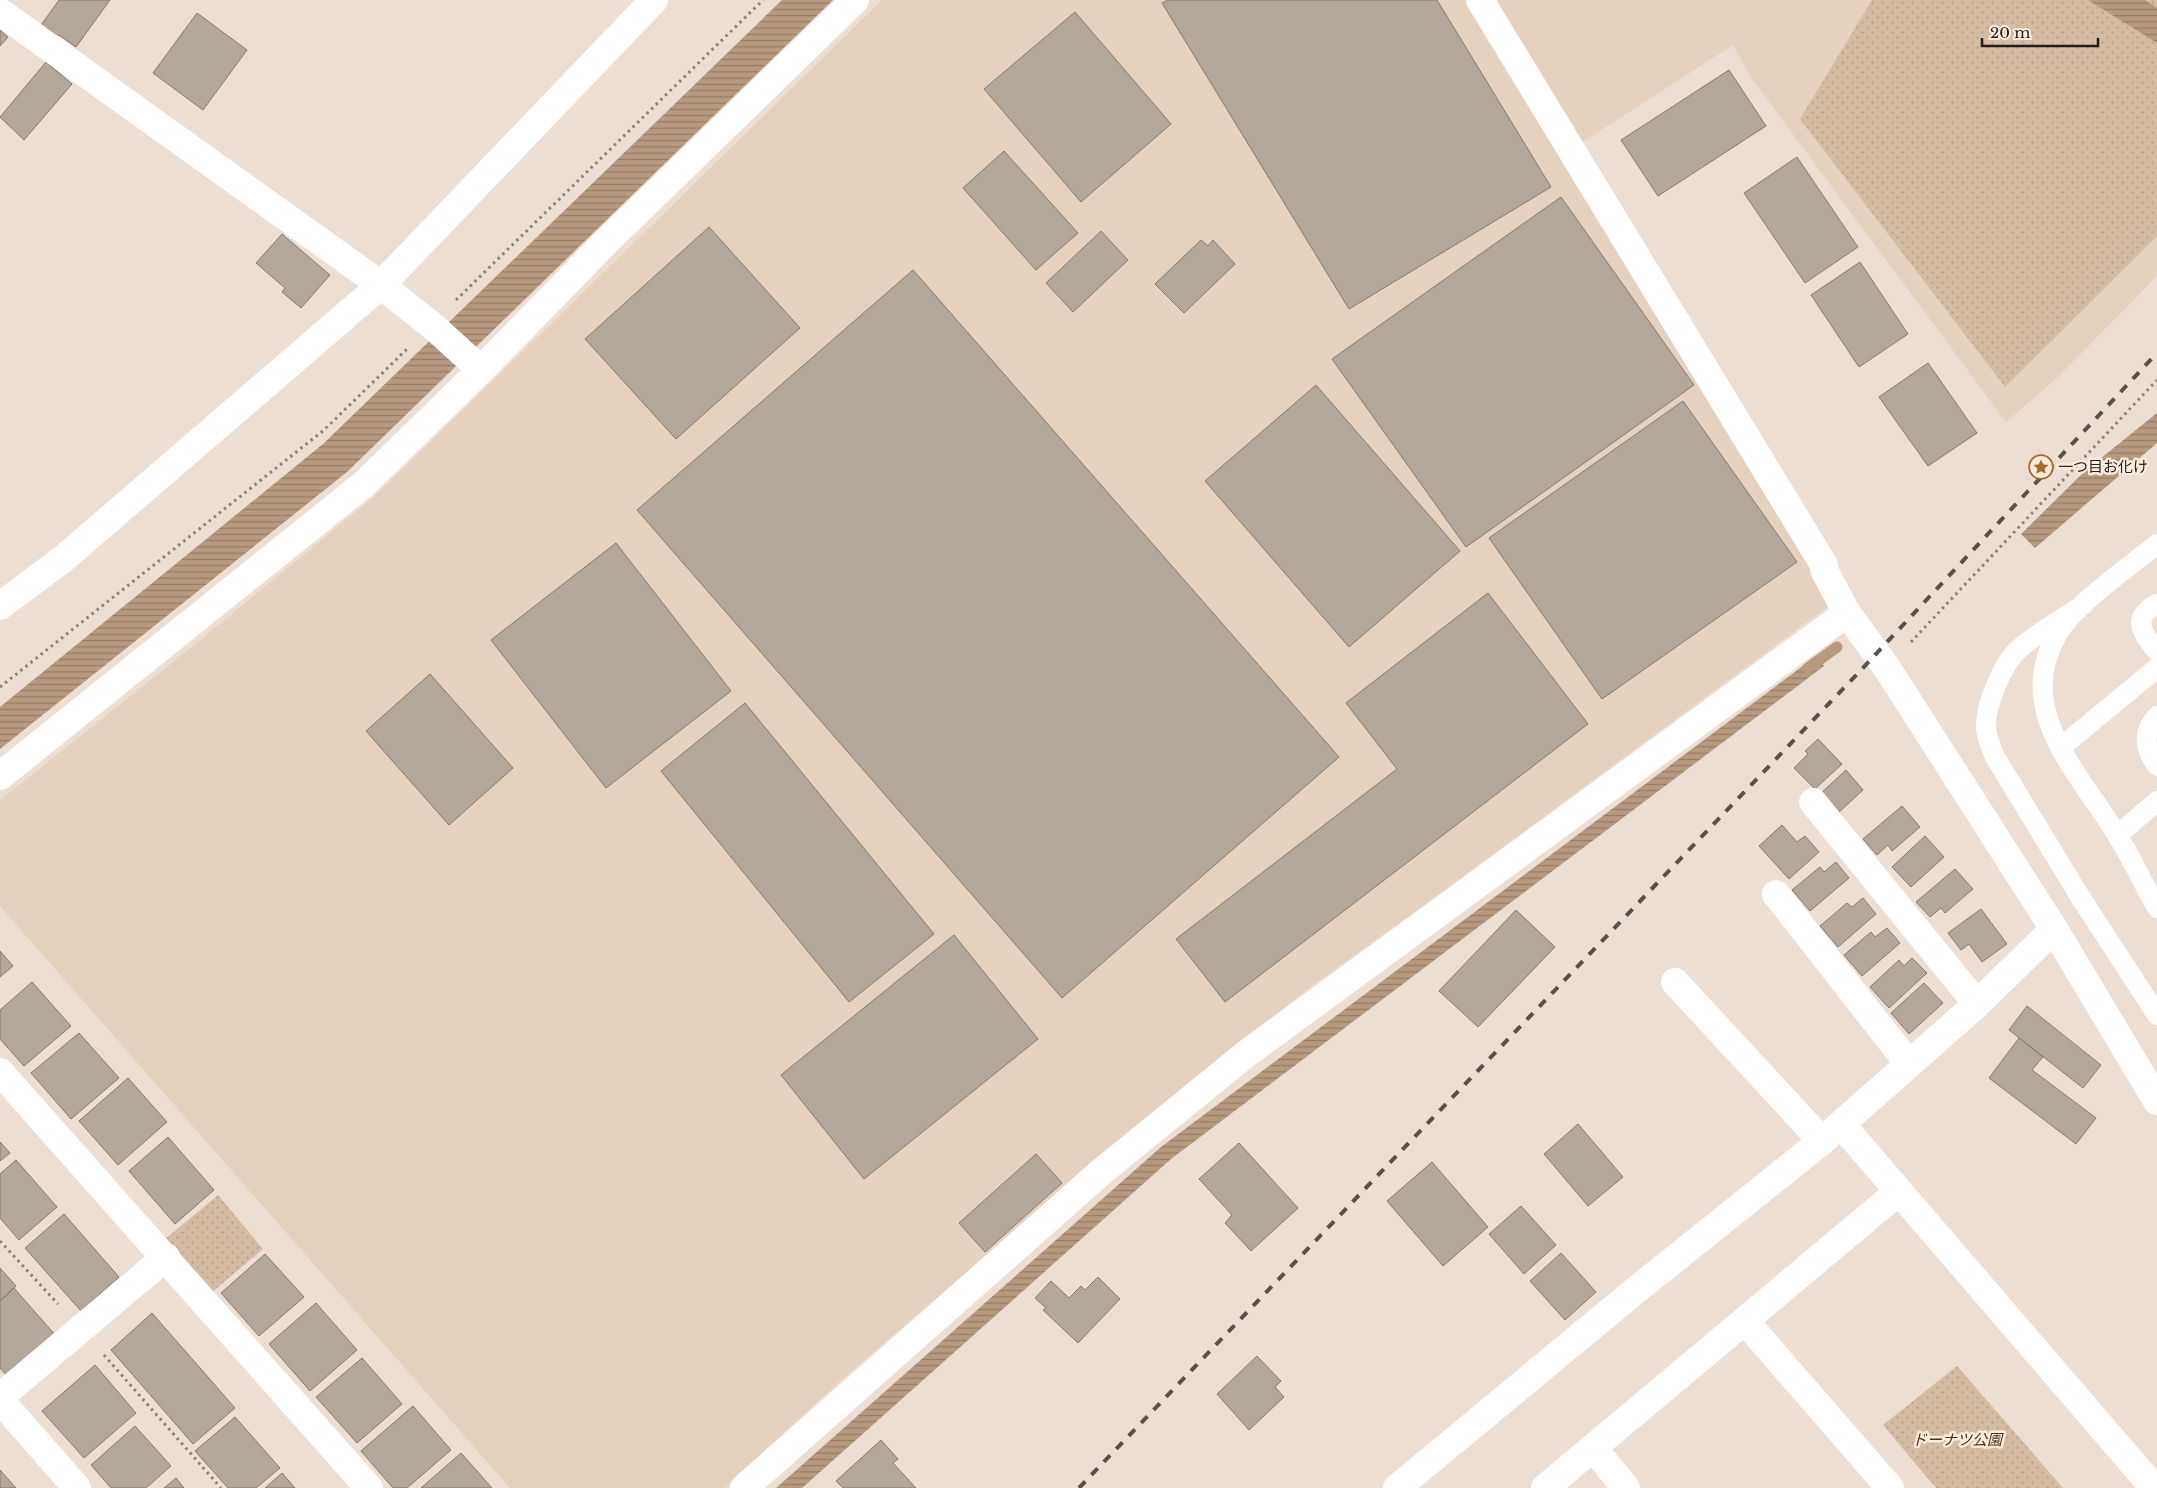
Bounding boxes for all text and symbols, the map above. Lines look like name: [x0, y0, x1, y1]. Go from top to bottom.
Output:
scale bar: [1982, 15, 2098, 47]
text: 20 m: [1990, 23, 2030, 42]
place icon: 一つ目お化け: [2028, 454, 2054, 480]
place label: 一つ目お化け: [2058, 457, 2148, 476]
park label: ドーナツ公園: [1912, 1430, 2004, 1449]

